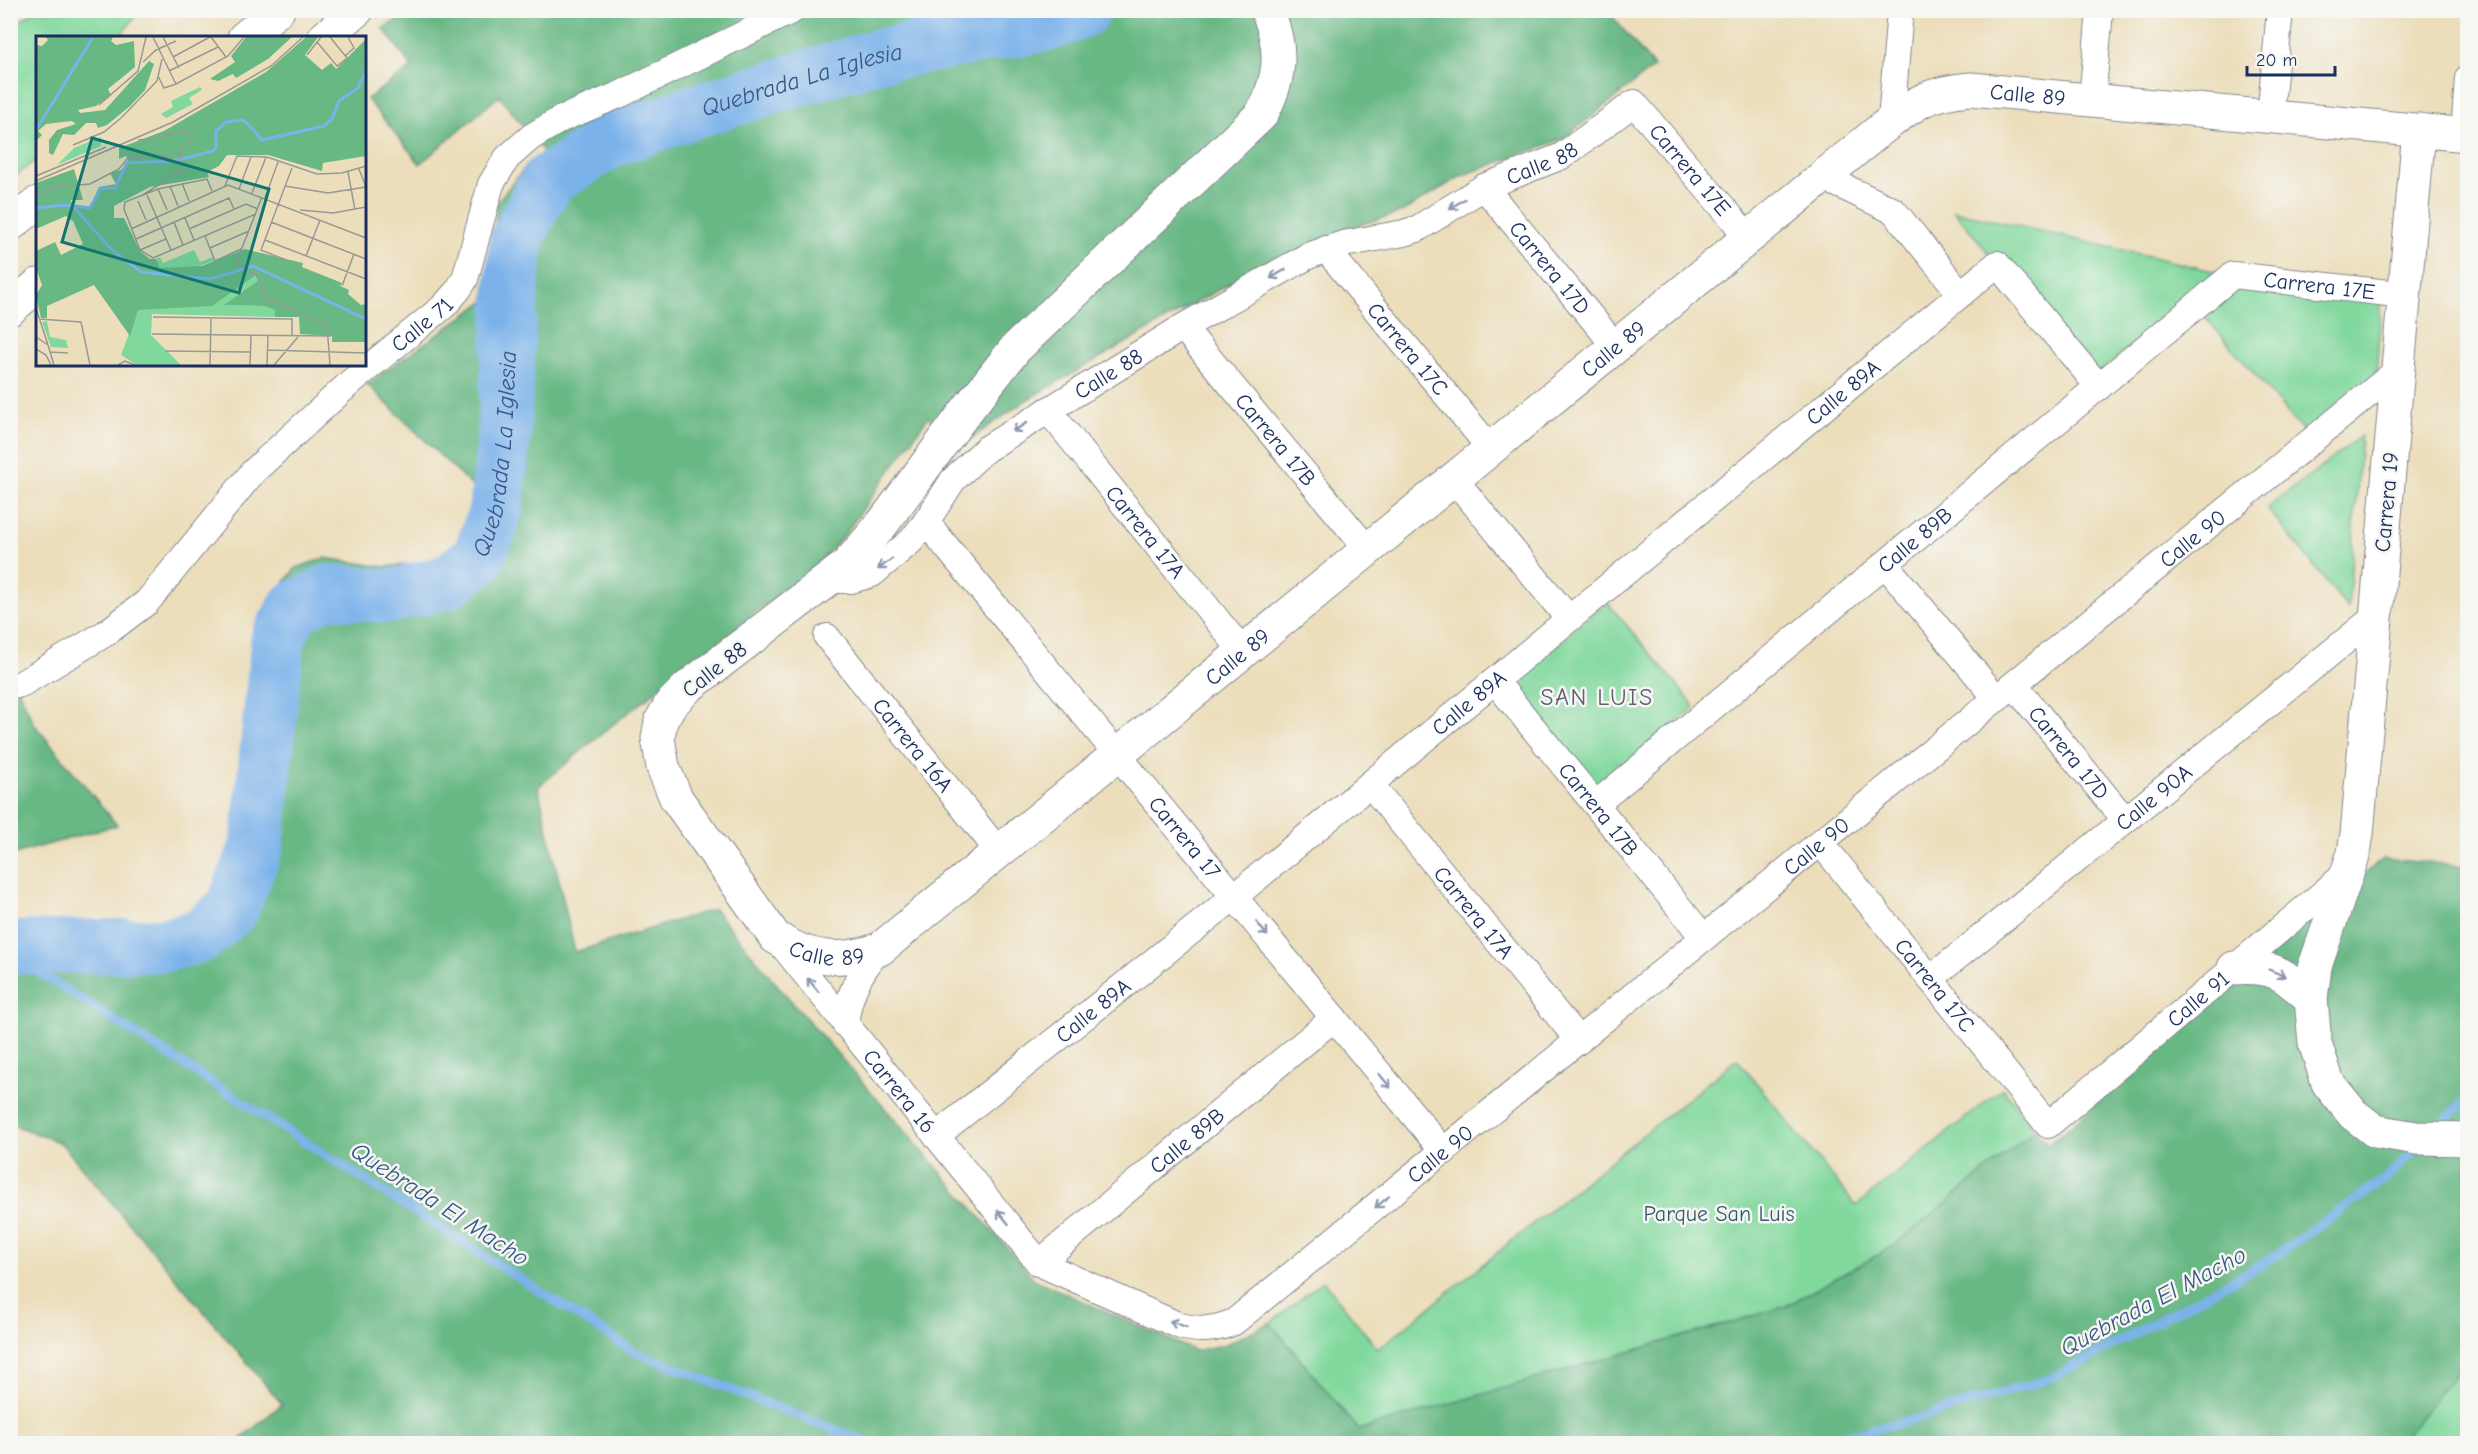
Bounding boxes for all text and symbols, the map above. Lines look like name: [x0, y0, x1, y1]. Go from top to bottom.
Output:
inset map: [36, 36, 366, 366]
water label: Quebrada La Iglesia: [698, 37, 905, 122]
scale bar: [2247, 39, 2336, 77]
text: 20 m: [2256, 50, 2297, 71]
street label: Calle 89: [1989, 79, 2067, 112]
street label: Carrera 17E: [1643, 119, 1736, 221]
street label: Calle 88: [1503, 137, 1584, 191]
one-way arrow: [1449, 199, 1466, 211]
street label: Carrera 17D: [1503, 216, 1595, 320]
street label: Carrera 17E: [2262, 267, 2377, 305]
one-way arrow: [1269, 268, 1286, 280]
street label: Calle 71: [386, 293, 459, 358]
street label: Carrera 17C: [1361, 297, 1453, 401]
street label: Calle 89: [1576, 315, 1651, 384]
street label: Calle 88: [1070, 343, 1148, 405]
water label: Quebrada La Iglesia: [466, 350, 522, 560]
street label: Calle 89A: [1801, 354, 1886, 431]
street label: Carrera 17B: [1229, 388, 1321, 492]
one-way arrow: [1012, 422, 1029, 434]
street label: Carrera 19: [2370, 451, 2404, 553]
street label: Carrera 17A: [1100, 480, 1190, 584]
street label: Calle 89B: [1872, 502, 1958, 579]
street label: Calle 90: [2155, 504, 2231, 574]
one-way arrow: [877, 558, 893, 571]
street label: Calle 89: [1200, 623, 1275, 691]
street label: Calle 88: [677, 636, 752, 703]
street label: Calle 89A: [1427, 664, 1512, 741]
district label: SAN LUIS: [1540, 683, 1654, 711]
street label: Carrera 16A: [867, 693, 958, 798]
street label: Carrera 17D: [2023, 701, 2114, 805]
street label: Carrera 17B: [1553, 758, 1644, 862]
street label: Calle 90A: [2111, 759, 2198, 837]
street label: Carrera 17: [1143, 791, 1226, 885]
street label: Calle 90: [1778, 812, 1855, 881]
street label: Carrera 17A: [1428, 861, 1519, 964]
one-way arrow: [1255, 921, 1268, 937]
street label: Carrera 17C: [1889, 933, 1980, 1037]
street label: Calle 89: [785, 935, 867, 972]
street label: Calle 91: [2162, 966, 2235, 1033]
one-way arrow: [2267, 968, 2285, 979]
street label: Calle 89A: [1051, 973, 1136, 1049]
one-way arrow: [807, 977, 820, 993]
street label: Carrera 16: [857, 1044, 941, 1139]
one-way arrow: [1379, 1073, 1392, 1089]
street label: Calle 89B: [1145, 1102, 1230, 1180]
street label: Calle 90: [1402, 1120, 1479, 1189]
water label: Quebrada El Macho: [346, 1136, 534, 1272]
one-way arrow: [1374, 1196, 1390, 1209]
park label: Parque San Luis: [1643, 1201, 1795, 1227]
one-way arrow: [996, 1210, 1009, 1226]
water label: Quebrada El Macho: [2055, 1240, 2251, 1362]
one-way arrow: [1169, 1318, 1188, 1329]

